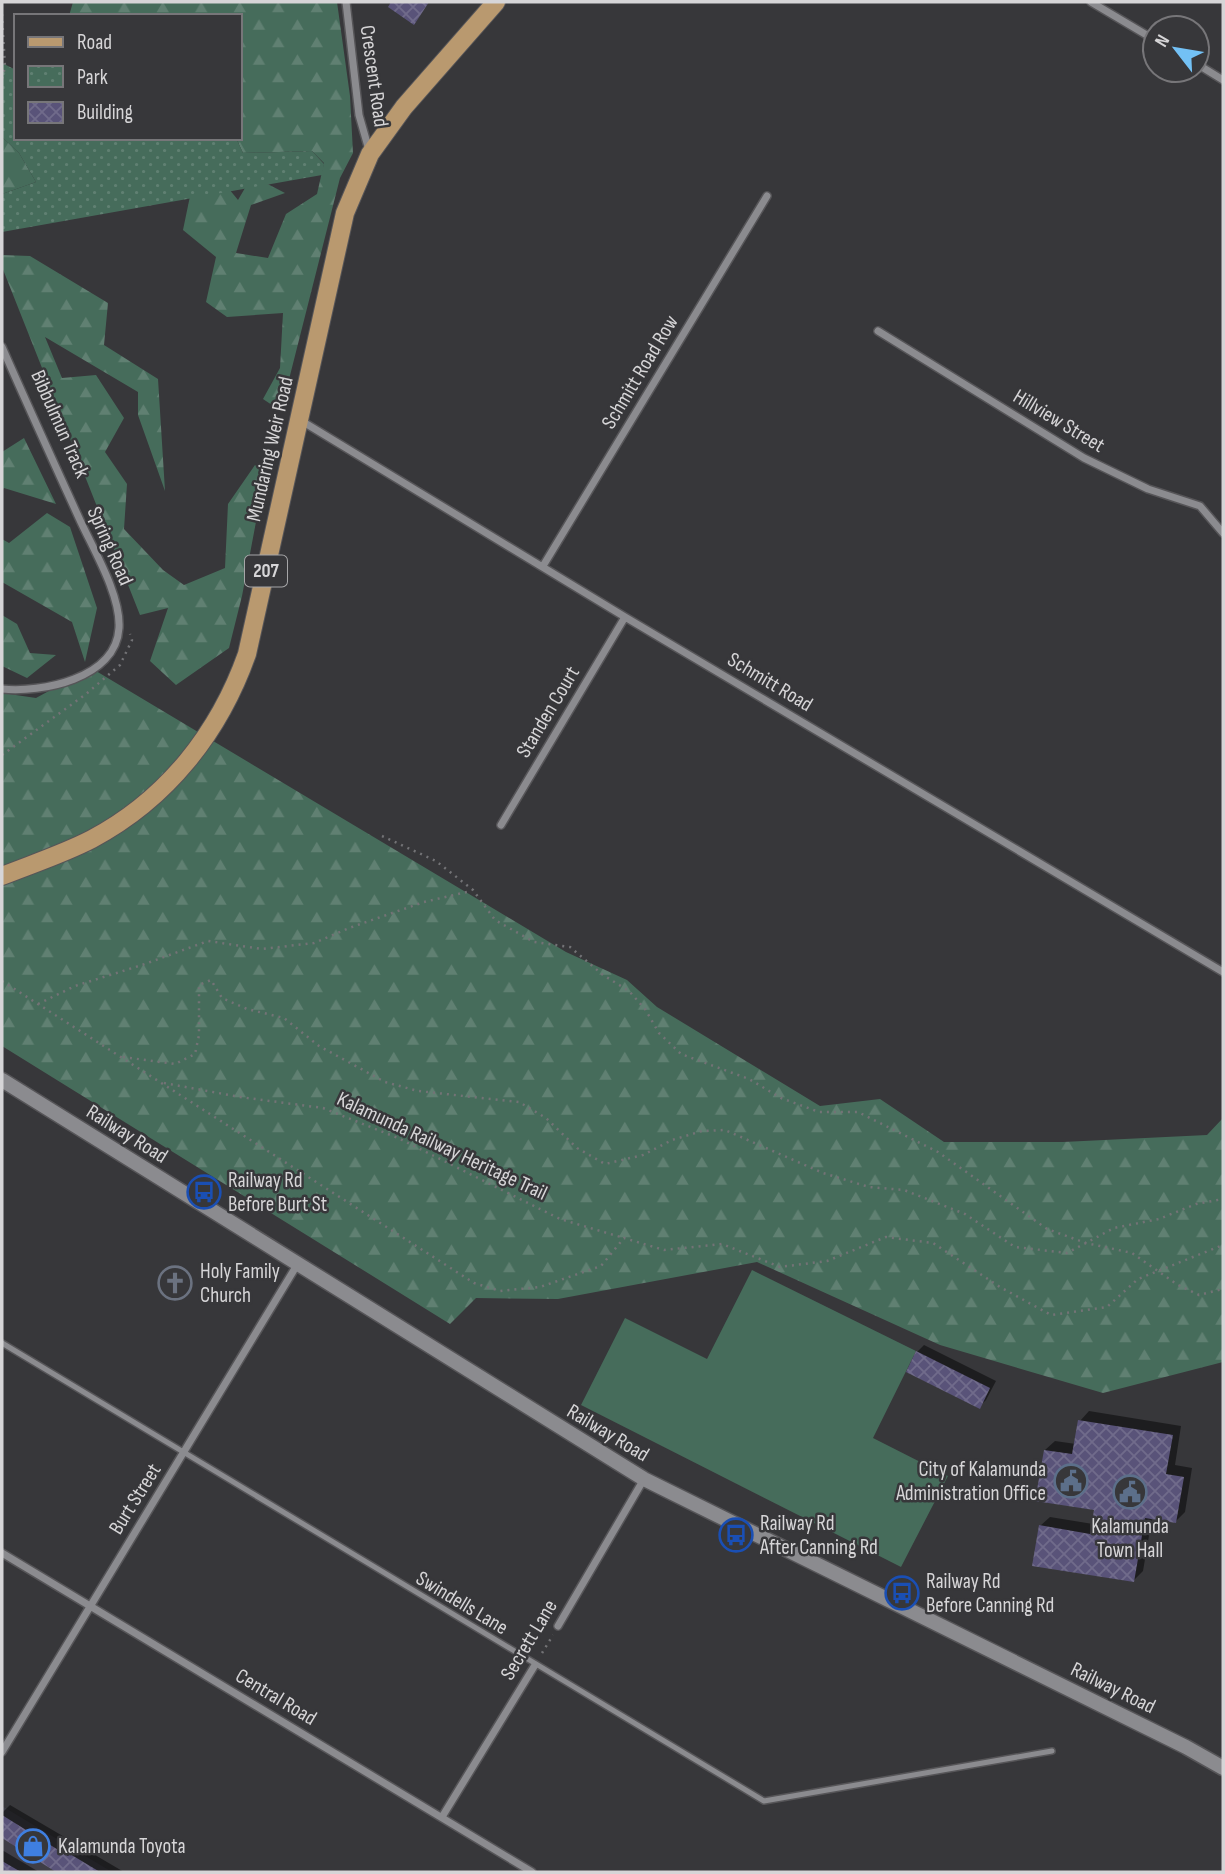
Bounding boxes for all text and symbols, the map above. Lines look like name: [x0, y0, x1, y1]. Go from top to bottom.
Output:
legend: [14, 14, 242, 140]
north arrow: [1141, 14, 1211, 84]
street label: Crescent Road: [354, 24, 394, 128]
text: Road: [77, 30, 112, 55]
text: N: [1150, 31, 1175, 51]
text: Park: [77, 65, 108, 90]
text: Building: [77, 100, 133, 125]
street label: Schmitt Road Row: [596, 310, 684, 433]
street label: Bibbulmun Track: [25, 366, 95, 482]
street label: Mundaring Weir Road: [241, 374, 299, 524]
street label: Hillview Street: [1009, 384, 1109, 458]
street label: Spring Road: [82, 503, 138, 589]
road number: 207: [245, 556, 287, 586]
street label: Schmitt Road: [723, 647, 817, 717]
street label: Standen Court: [511, 662, 585, 762]
street label: Kalamunda Railway Heritage Trail: [333, 1086, 551, 1206]
street label: Railway Road: [82, 1099, 172, 1169]
place label: Railway Rd Before Burt St: [228, 1168, 327, 1217]
bus stop icon: Railway Rd Before Burt St: [185, 1173, 223, 1211]
place label: Holy Family Church: [200, 1259, 280, 1308]
church icon: Holy Family Church: [156, 1264, 194, 1302]
street label: Railway Road: [562, 1399, 654, 1467]
place label: City of Kalamunda Administration Office: [895, 1457, 1046, 1506]
street label: Burt Street: [104, 1459, 166, 1539]
public building icon: City of Kalamunda Administration Office: [1052, 1462, 1090, 1500]
public building icon: Kalamunda Town Hall: [1111, 1473, 1149, 1511]
place label: Railway Rd After Canning Rd: [759, 1511, 878, 1560]
place label: Kalamunda Town Hall: [1091, 1514, 1169, 1563]
bus stop icon: Railway Rd After Canning Rd: [717, 1516, 755, 1554]
street label: Swindells Lane: [411, 1566, 513, 1640]
place label: Railway Rd Before Canning Rd: [926, 1569, 1054, 1618]
bus stop icon: Railway Rd Before Canning Rd: [883, 1574, 921, 1612]
street label: Secrett Lane: [495, 1595, 563, 1685]
street label: Railway Road: [1067, 1657, 1159, 1719]
street label: Central Road: [231, 1663, 321, 1731]
shop icon: Kalamunda Toyota: [14, 1827, 52, 1865]
place label: Kalamunda Toyota: [58, 1834, 186, 1859]

